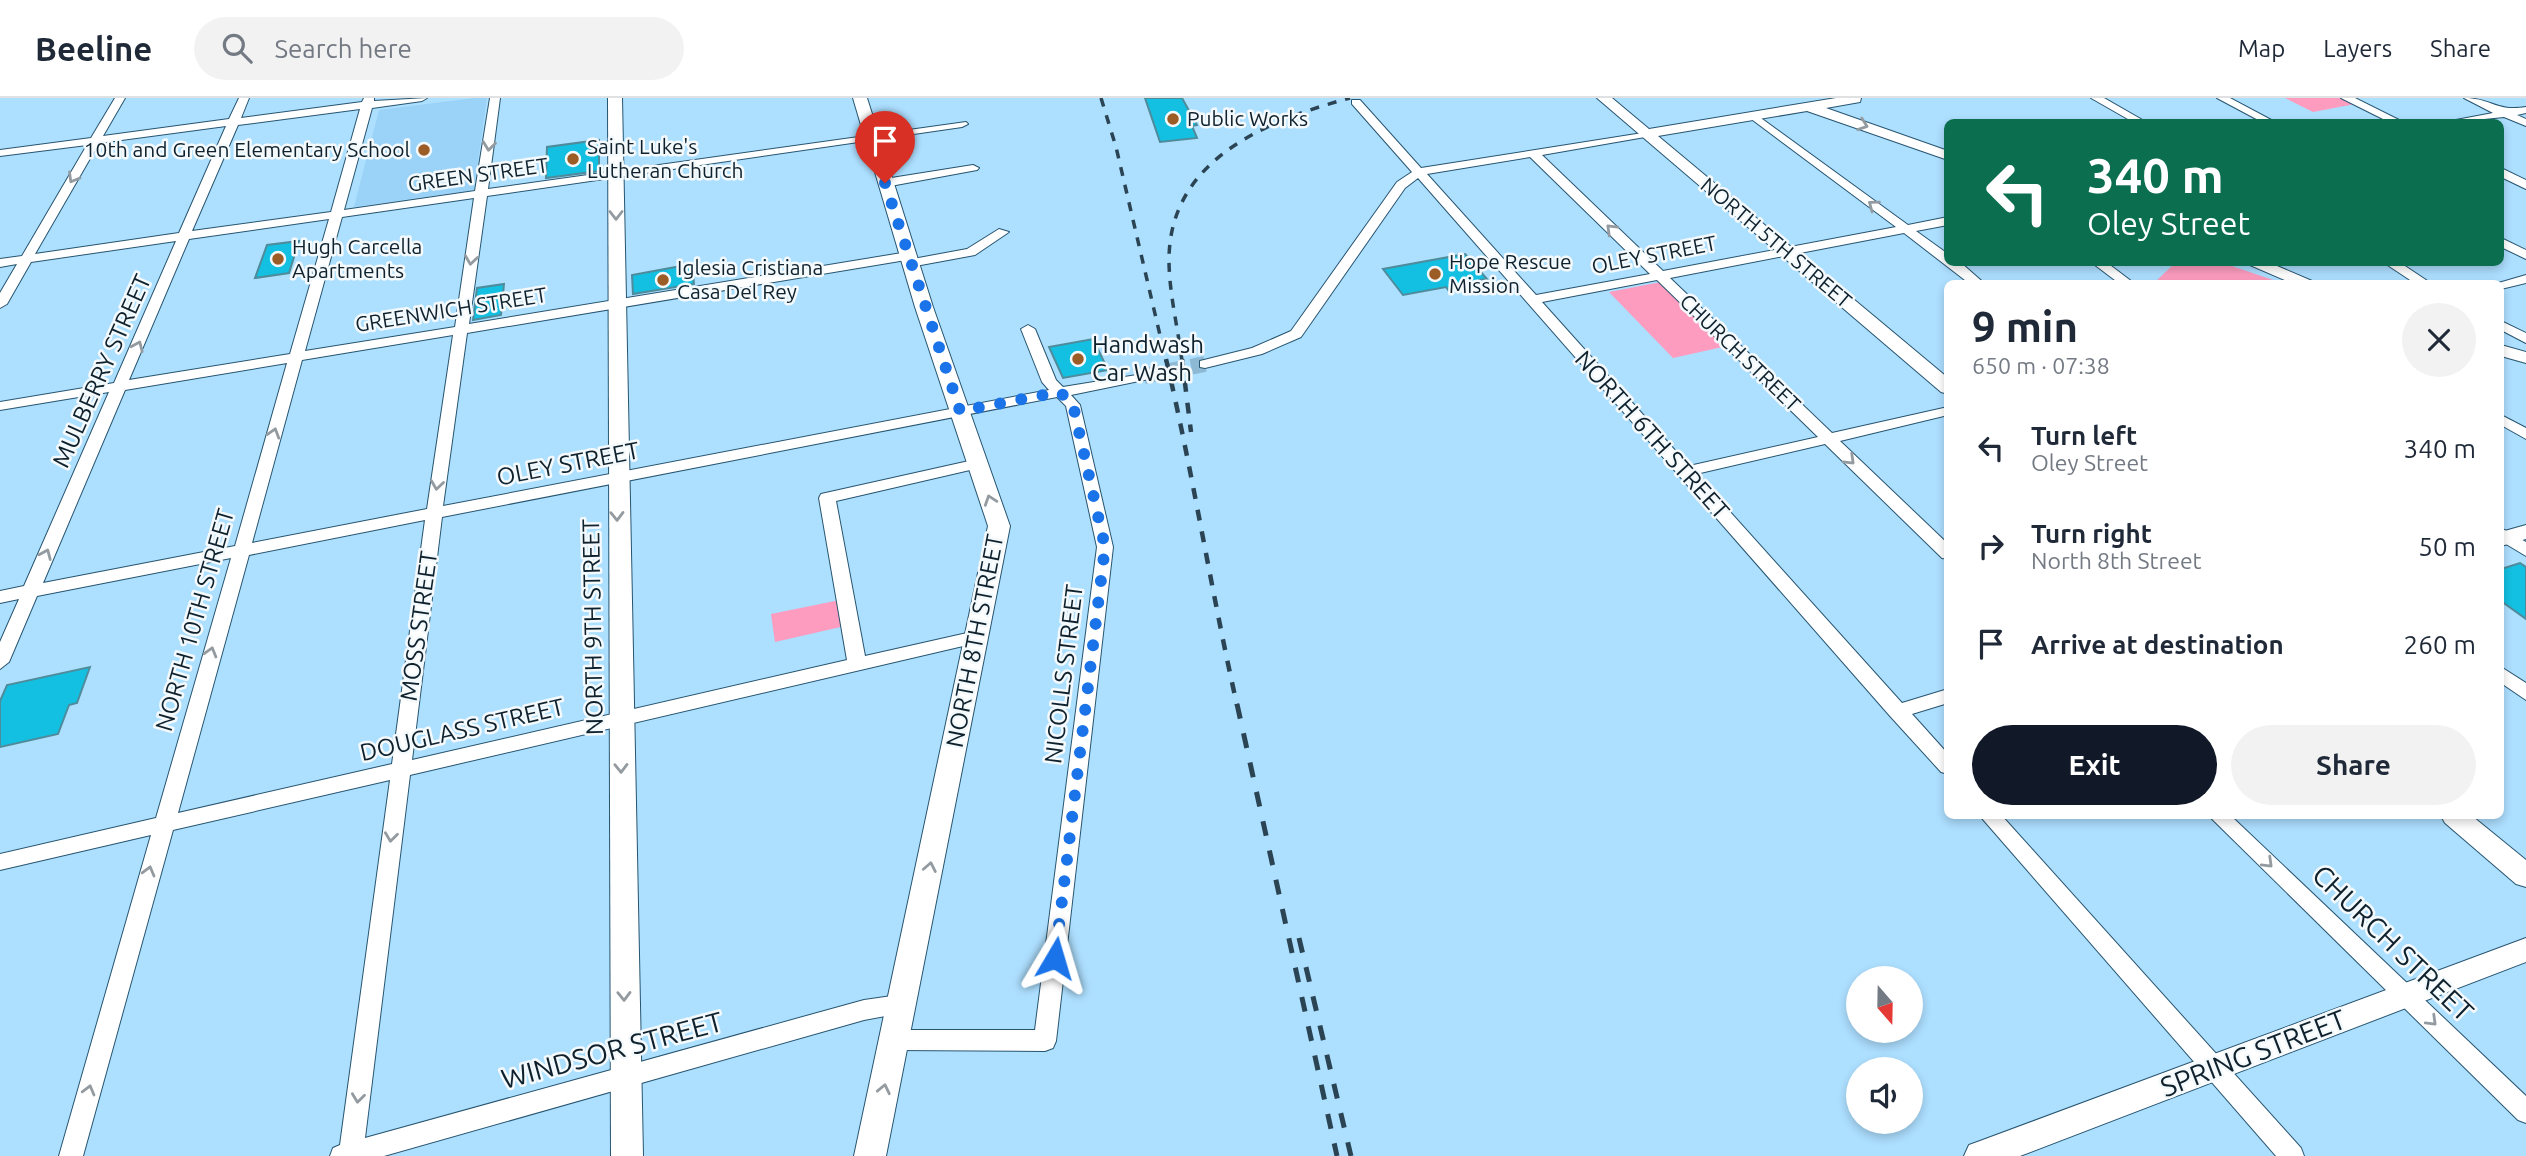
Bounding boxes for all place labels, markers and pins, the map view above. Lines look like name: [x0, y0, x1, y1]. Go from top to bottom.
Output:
place label: Public Works: [1187, 106, 1308, 130]
pin: [855, 111, 915, 183]
marker: Public Works: [1165, 111, 1181, 127]
place label: Saint Luke's Lutheran Church: [587, 134, 744, 182]
place label: 10th and Green Elementary School: [84, 137, 410, 161]
marker: 10th and Green Elementary School: [416, 142, 432, 158]
marker: Saint Luke's Lutheran Church: [565, 151, 581, 167]
place label: Hugh Carcella Apartments: [292, 234, 422, 282]
place label: Hope Rescue Mission: [1449, 249, 1572, 297]
marker: Hugh Carcella Apartments: [270, 251, 286, 267]
place label: Iglesia Cristiana Casa Del Rey: [677, 255, 823, 303]
marker: Hope Rescue Mission: [1427, 266, 1443, 282]
marker: Iglesia Cristiana Casa Del Rey: [655, 272, 671, 288]
place label: Handwash Car Wash: [1092, 331, 1204, 386]
marker: Handwash Car Wash: [1070, 351, 1086, 367]

